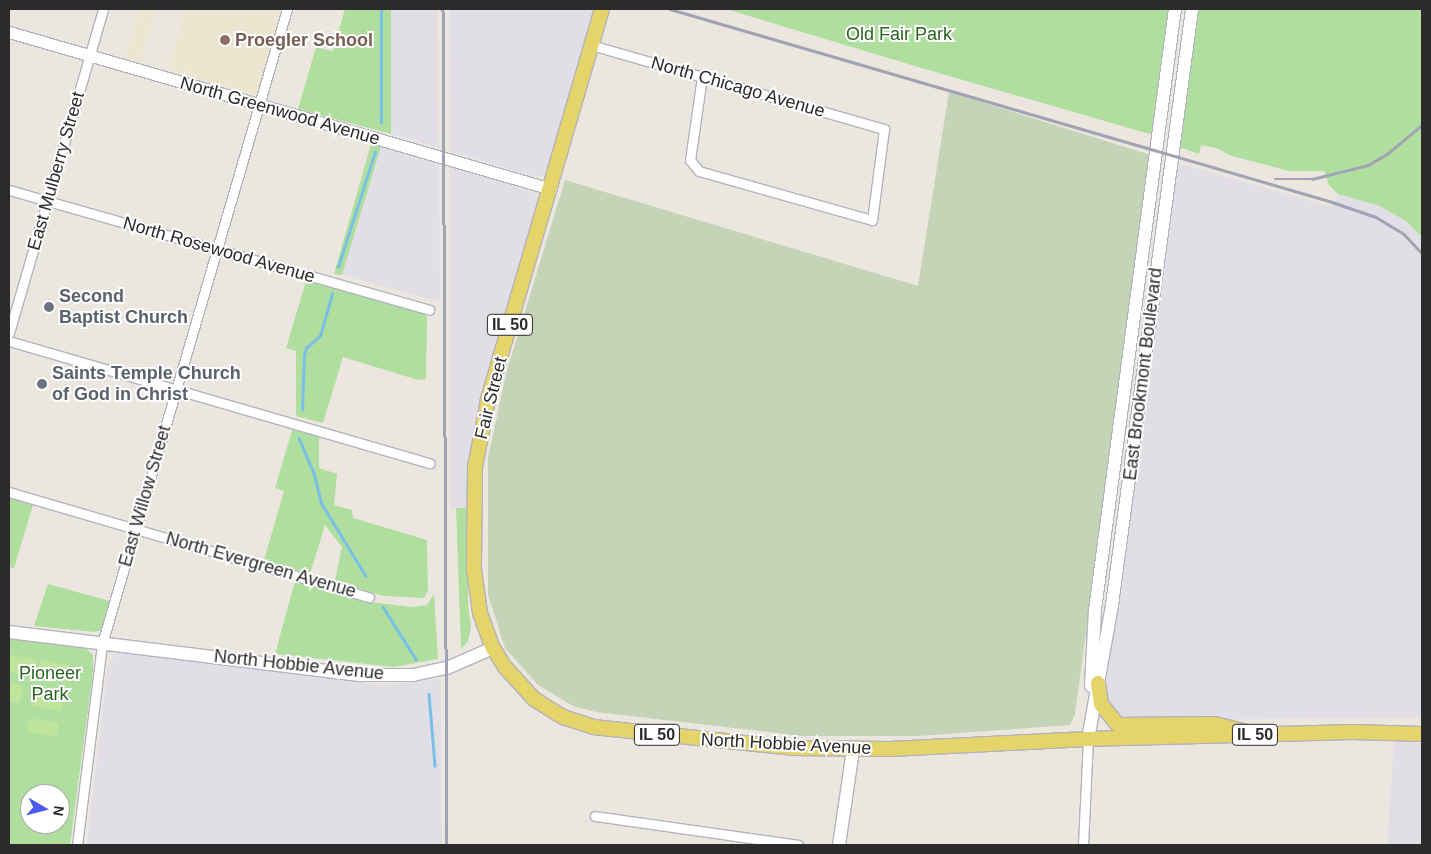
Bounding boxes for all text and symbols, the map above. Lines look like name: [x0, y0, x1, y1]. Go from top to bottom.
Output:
park label: Old Fair Park: [846, 23, 952, 45]
place label: Proegler School: [235, 29, 373, 51]
marker: Proegler School: [219, 34, 231, 46]
street label: North Chicago Avenue: [648, 52, 828, 122]
street label: North Greenwood Avenue: [177, 72, 383, 150]
street label: East Mulberry Street: [23, 89, 89, 253]
street label: North Rosewood Avenue: [120, 212, 318, 288]
street label: East Brookmont Boulevard: [1119, 266, 1167, 482]
place label: Second Baptist Church: [59, 286, 188, 328]
marker: Second Baptist Church: [43, 301, 55, 313]
road number: IL 50: [486, 312, 534, 338]
street label: Fair Street: [470, 355, 512, 441]
place label: Saints Temple Church of God in Christ: [52, 363, 241, 406]
marker: Saints Temple Church of God in Christ: [36, 378, 48, 390]
street label: East Willow Street: [114, 423, 176, 569]
street label: North Evergreen Avenue: [163, 527, 359, 603]
street label: North Hobbie Avenue: [212, 645, 386, 685]
park label: Pioneer Park: [19, 663, 81, 706]
road number: IL 50: [633, 722, 681, 748]
road number: IL 50: [1231, 722, 1279, 748]
street label: North Hobbie Avenue: [700, 729, 872, 759]
north arrow: [20, 784, 70, 834]
text: N: [50, 805, 67, 817]

